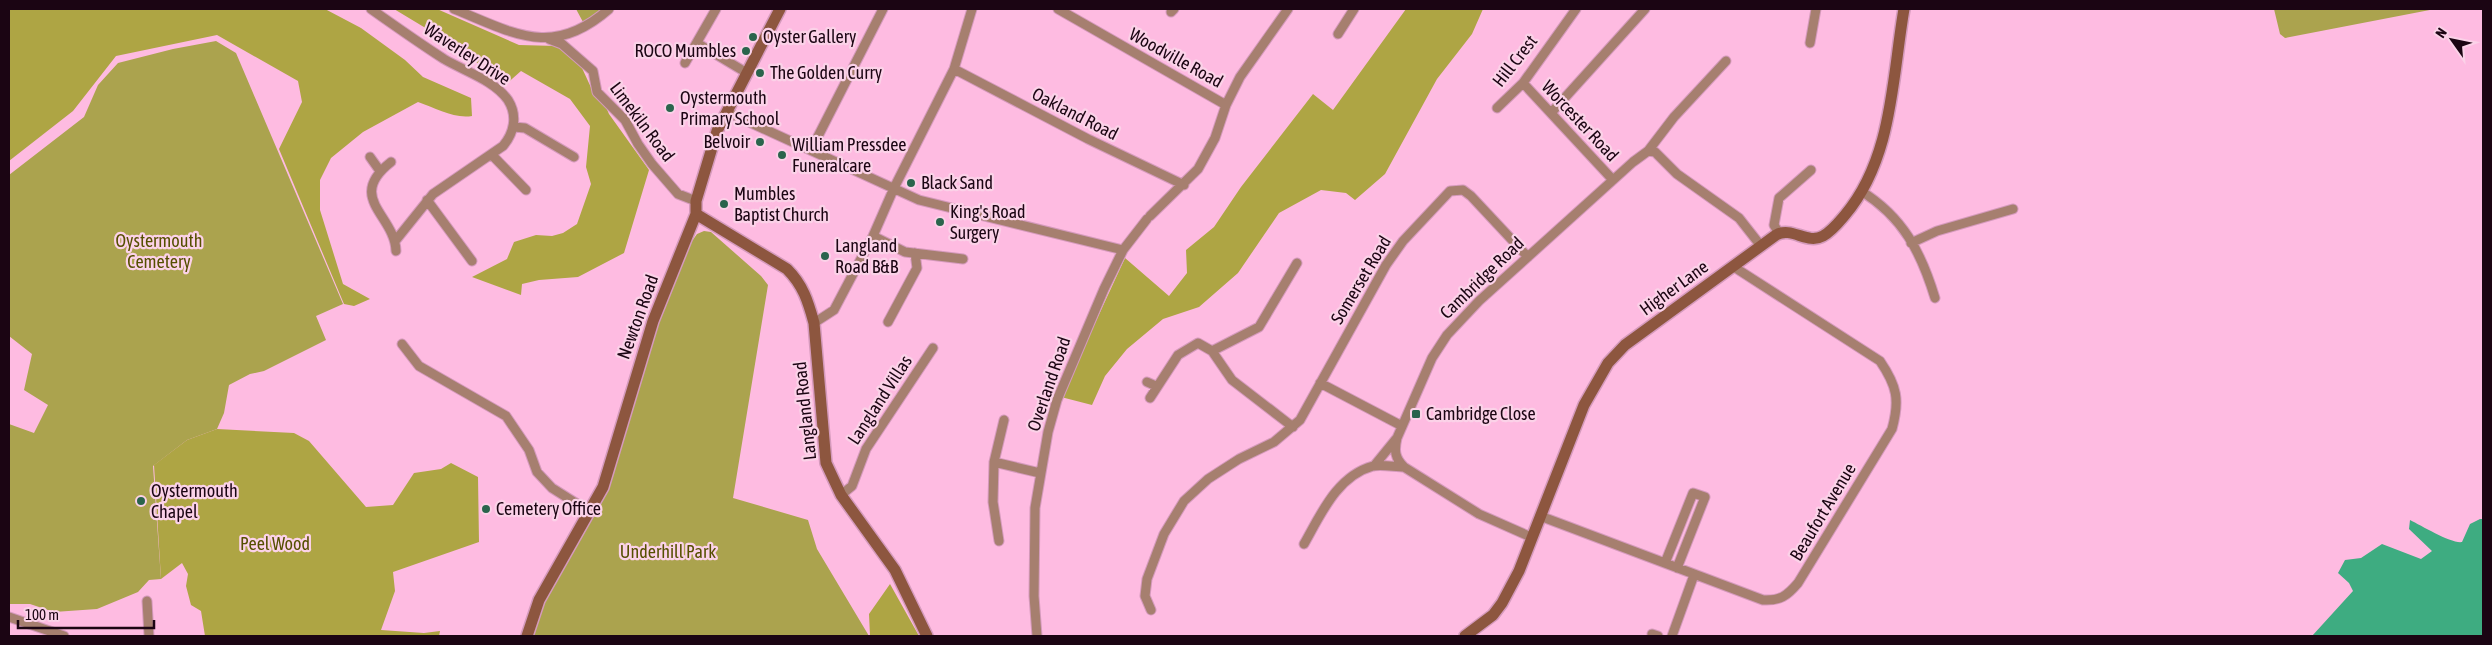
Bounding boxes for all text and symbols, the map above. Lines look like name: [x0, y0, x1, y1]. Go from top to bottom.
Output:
north arrow: [2427, 15, 2477, 65]
street label: Waverley Drive: [420, 18, 515, 89]
street label: Woodville Road: [1126, 23, 1227, 92]
text: N: [2432, 25, 2450, 41]
place label: Oyster Gallery: [763, 26, 856, 47]
marker: Oyster Gallery: [747, 31, 759, 43]
street label: Hill Crest: [1488, 31, 1541, 91]
place label: ROCO Mumbles: [635, 40, 736, 61]
marker: ROCO Mumbles: [740, 45, 752, 57]
place label: The Golden Curry: [770, 62, 882, 83]
marker: The Golden Curry: [754, 67, 766, 79]
street label: Worcester Road: [1538, 76, 1623, 165]
street label: Limekiln Road: [606, 78, 679, 166]
street label: Oakland Road: [1029, 83, 1122, 144]
place label: Oystermouth Primary School: [680, 87, 780, 129]
marker: Oystermouth Primary School: [664, 102, 676, 114]
place label: Belvoir: [704, 131, 751, 152]
place label: William Pressdee Funeralcare: [792, 134, 906, 176]
marker: Belvoir: [754, 136, 766, 148]
marker: William Pressdee Funeralcare: [776, 149, 788, 161]
place label: Black Sand: [921, 172, 993, 193]
marker: Black Sand: [905, 177, 917, 189]
place label: Mumbles Baptist Church: [734, 183, 829, 225]
marker: Mumbles Baptist Church: [718, 198, 730, 210]
place label: King's Road Surgery: [950, 201, 1026, 243]
marker: King's Road Surgery: [934, 216, 946, 228]
park label: Oystermouth Cemetery: [116, 230, 202, 272]
street label: Somerset Road: [1326, 232, 1395, 328]
street label: Cambridge Road: [1435, 232, 1528, 323]
place label: Langland Road B&B: [835, 235, 899, 277]
marker: Langland Road B&B: [819, 250, 831, 262]
street label: Higher Lane: [1635, 256, 1712, 319]
street label: Newton Road: [613, 272, 663, 362]
street label: Overland Road: [1023, 334, 1074, 434]
street label: Langland Villas: [843, 351, 916, 448]
street label: Langland Road: [789, 361, 820, 461]
place label: Cambridge Close: [1426, 403, 1536, 424]
marker: Cambridge Close: [1410, 408, 1422, 420]
street label: Beaufort Avenue: [1785, 459, 1860, 564]
place label: Oystermouth Chapel: [151, 480, 238, 522]
marker: Oystermouth Chapel: [135, 495, 147, 507]
place label: Cemetery Office: [496, 498, 601, 519]
marker: Cemetery Office: [480, 503, 492, 515]
park label: Peel Wood: [240, 533, 310, 554]
park label: Underhill Park: [620, 541, 716, 562]
scale bar: [18, 598, 154, 630]
text: 100 m: [25, 606, 59, 623]

